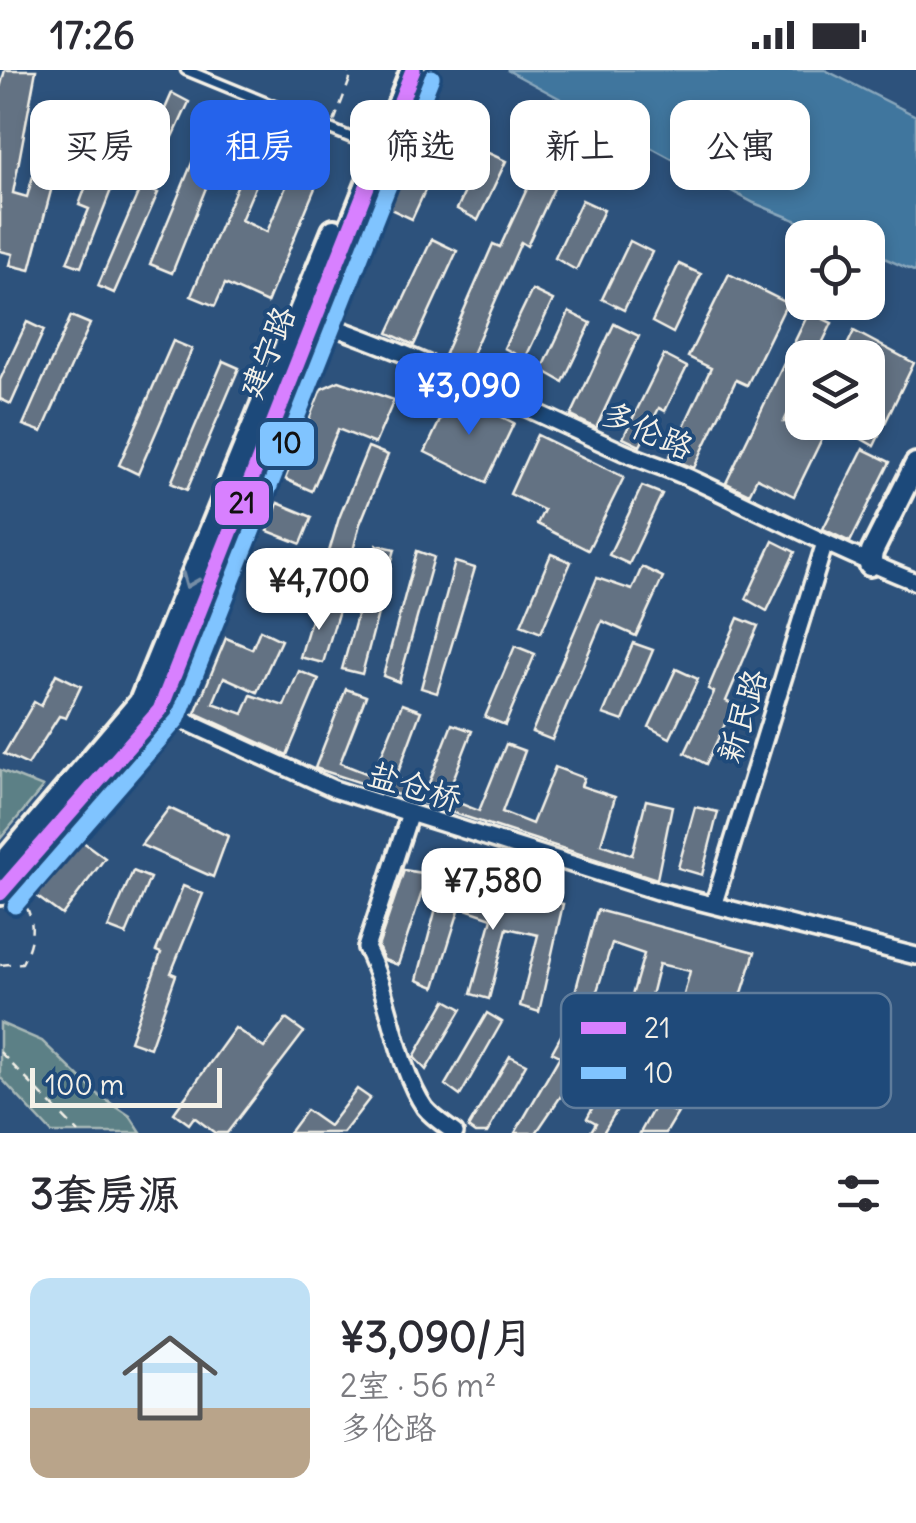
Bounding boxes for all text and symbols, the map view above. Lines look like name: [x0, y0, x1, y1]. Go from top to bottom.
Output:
text: 17:26: [50, 12, 135, 59]
chip: 买房: [30, 100, 170, 190]
chip: 租房: [190, 100, 330, 190]
chip: 筛选: [350, 100, 490, 190]
chip: 新上: [510, 100, 650, 190]
chip: 公寓: [670, 100, 810, 190]
map controls: [785, 220, 885, 440]
button: locate: [785, 220, 885, 320]
street label: 建宁路: [230, 300, 304, 404]
button: layers: [785, 340, 885, 440]
pin: ¥3,090: [388, 353, 550, 438]
text: ¥3,090: [417, 365, 521, 406]
street label: 多伦路: [596, 392, 700, 468]
line badge: 10: [258, 420, 316, 468]
text: 10: [272, 425, 302, 461]
line badge: 21: [213, 479, 271, 527]
text: 21: [229, 485, 255, 521]
pin: ¥4,700: [238, 548, 400, 633]
text: ¥4,700: [268, 560, 370, 601]
one-way arrow: [180, 571, 200, 589]
street label: 新民路: [708, 664, 776, 768]
street label: 盐仓桥: [363, 752, 467, 820]
pin: ¥7,580: [412, 848, 574, 933]
text: ¥7,580: [443, 860, 543, 901]
legend: [561, 993, 891, 1108]
text: 21: [644, 1010, 670, 1046]
text: 10: [644, 1055, 674, 1091]
scale bar: [30, 1063, 222, 1108]
text: 100 m: [45, 1067, 124, 1103]
icon: filters: [831, 1166, 886, 1221]
text: 3套房源: [30, 1168, 180, 1220]
text: ¥3,090/月: [340, 1311, 533, 1363]
icon: home: [110, 1318, 230, 1438]
text: 2室 · 56 m²: [340, 1365, 496, 1406]
text: 多伦路: [340, 1407, 436, 1448]

